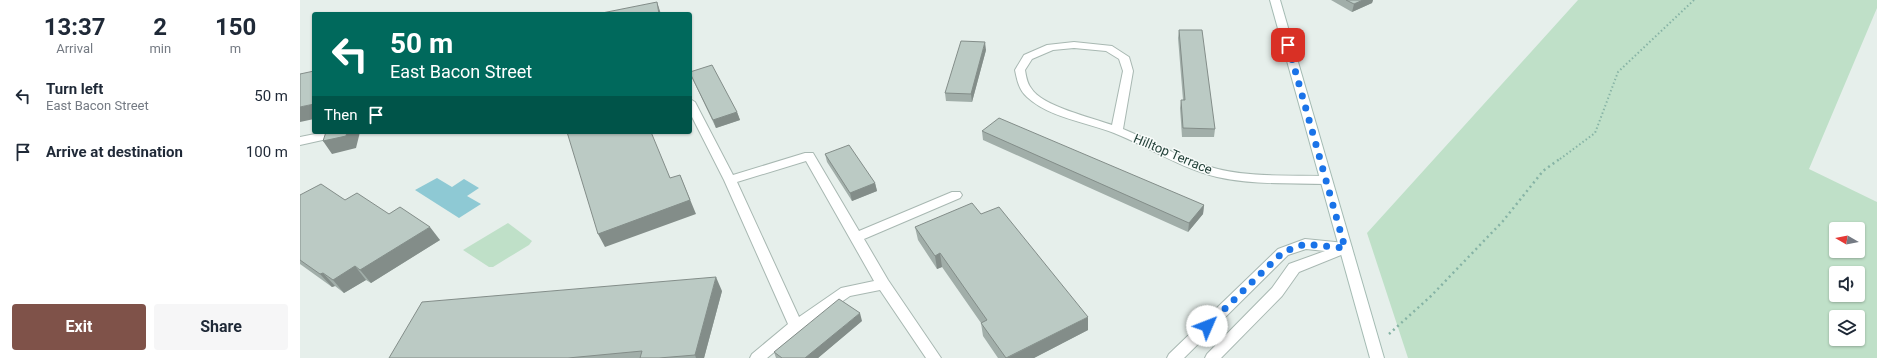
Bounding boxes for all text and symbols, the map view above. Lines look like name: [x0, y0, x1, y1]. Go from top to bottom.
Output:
text: 13:37: [44, 13, 106, 41]
text: 2: [153, 13, 167, 41]
text: 150: [215, 13, 256, 41]
text: 50 m: [390, 27, 453, 60]
icon: left: [324, 28, 376, 80]
pin: [1271, 28, 1305, 62]
icon: arrive: [1277, 34, 1299, 56]
text: Arrival: [56, 41, 93, 56]
text: min: [149, 41, 171, 56]
text: m: [230, 41, 241, 56]
text: East Bacon Street: [390, 61, 532, 82]
text: Turn left: [46, 80, 103, 98]
icon: left: [12, 85, 34, 107]
text: 50 m: [254, 87, 288, 105]
text: East Bacon Street: [46, 98, 149, 113]
icon: arrive: [365, 104, 387, 126]
text: Then: [324, 106, 357, 124]
street label: Hilltop Terrace: [1131, 131, 1215, 177]
icon: arrive: [12, 141, 34, 163]
text: Arrive at destination: [46, 143, 183, 161]
text: 100 m: [246, 143, 288, 161]
north arrow: [1829, 222, 1865, 258]
map controls: [1829, 222, 1865, 346]
button: sound: [1829, 266, 1865, 302]
button: Exit: [12, 304, 146, 350]
button: Share: [154, 304, 288, 350]
position arrow: [1186, 305, 1228, 347]
button: layers: [1829, 310, 1865, 346]

